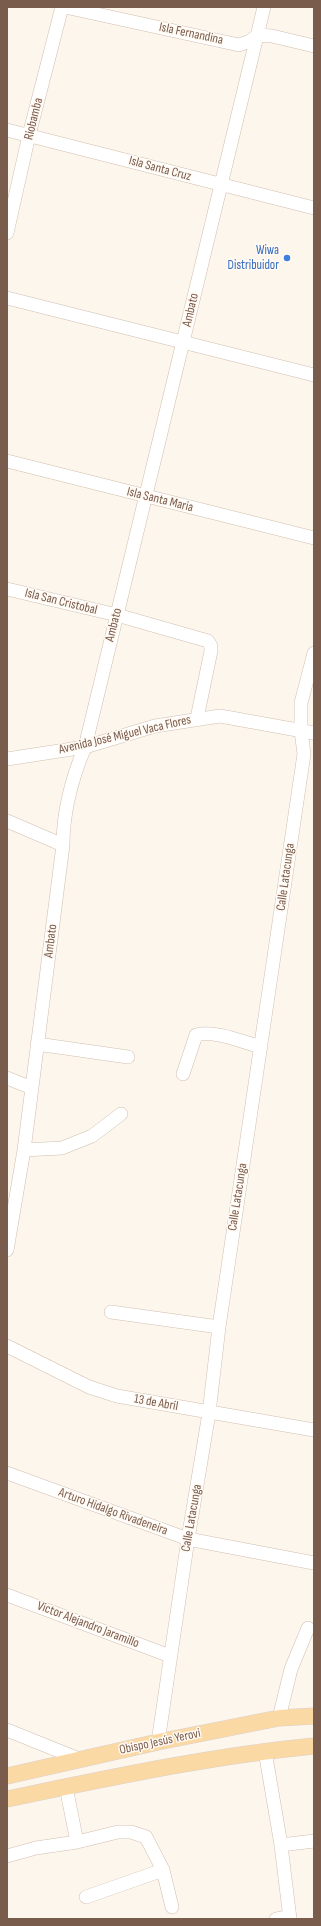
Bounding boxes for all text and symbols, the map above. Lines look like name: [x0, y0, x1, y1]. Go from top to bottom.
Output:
street label: Isla Fernandina: [158, 20, 224, 48]
street label: Riobamba: [21, 96, 47, 142]
street label: Isla Santa Cruz: [127, 153, 193, 185]
place label: Wiwa Distribuidor: [228, 243, 279, 274]
marker: Wiwa Distribuidor: [282, 253, 292, 263]
street label: Ambato: [180, 292, 202, 328]
street label: Isla Santa Maria: [125, 484, 195, 516]
street label: Isla San Cristobal: [23, 585, 99, 619]
street label: Ambato: [102, 607, 126, 643]
street label: Avenida José Miguel Vaca Flores: [57, 712, 193, 758]
street label: Calle Latacunga: [274, 842, 298, 912]
street label: Ambato: [41, 923, 61, 959]
street label: Calle Latacunga: [225, 1162, 251, 1232]
street label: 13 de Abril: [133, 1391, 179, 1415]
street label: Calle Latacunga: [178, 1483, 206, 1553]
street label: Arturo Hidalgo Rivadeneira: [56, 1485, 170, 1539]
street label: Victor Alejandro Jaramillo: [35, 1598, 141, 1652]
street label: Obispo Jesús Yerovi: [118, 1726, 202, 1758]

